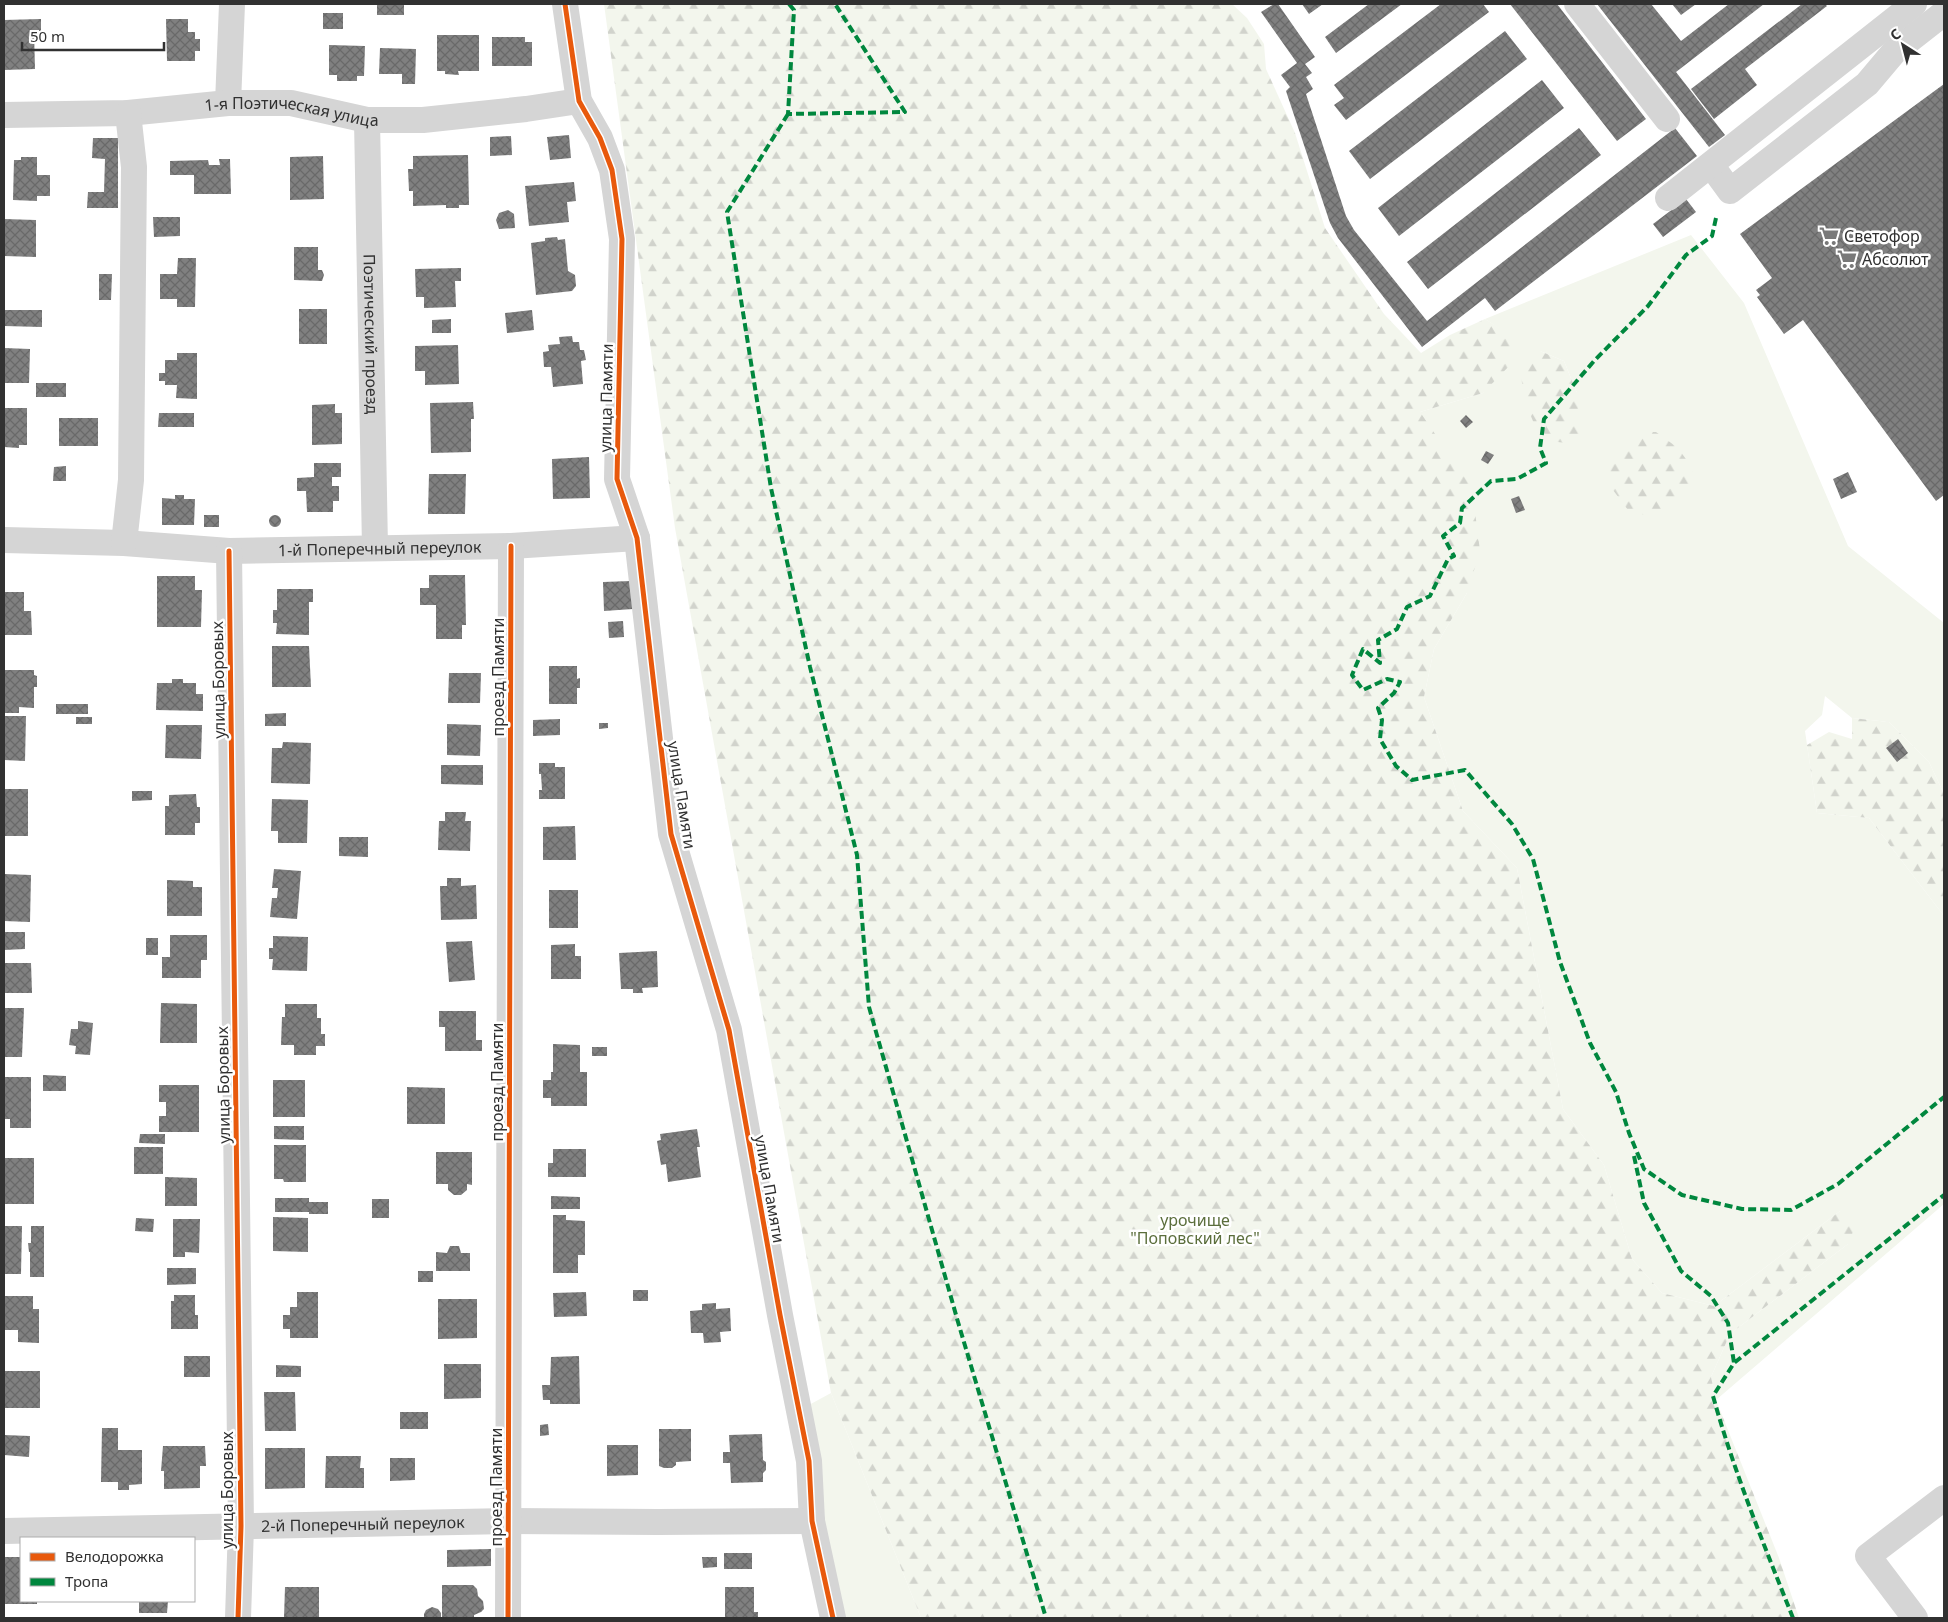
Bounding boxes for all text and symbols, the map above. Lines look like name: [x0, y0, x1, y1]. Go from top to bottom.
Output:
scale bar: [22, 20, 165, 52]
north arrow: [1878, 20, 1928, 70]
text: С: [1886, 24, 1904, 44]
text: 50 m: [30, 26, 65, 46]
street label: 1-я Поэтическая улица: [203, 92, 379, 131]
supermarket icon: Светофор: [1818, 225, 1840, 247]
place label: Светофор: [1844, 225, 1920, 247]
supermarket icon: Абсолют: [1836, 248, 1858, 270]
place label: Абсолют: [1862, 248, 1929, 270]
street label: Поэтический проезд: [359, 254, 384, 415]
street label: улица Памяти: [594, 343, 618, 453]
street label: 1-й Поперечный переулок: [278, 536, 482, 561]
street label: проезд Памяти: [487, 618, 509, 736]
street label: улица Боровых: [206, 620, 230, 739]
street label: улица Памяти: [663, 739, 701, 851]
street label: проезд Памяти: [486, 1023, 508, 1141]
street label: улица Боровых: [211, 1025, 235, 1144]
street label: улица Памяти: [750, 1133, 790, 1245]
park label: урочище "Поповский лес": [1130, 1209, 1260, 1249]
street label: проезд Памяти: [485, 1428, 507, 1546]
street label: улица Боровых: [216, 1430, 238, 1549]
street label: 2-й Поперечный переулок: [261, 1511, 465, 1537]
legend: [20, 1537, 195, 1602]
text: Велодорожка: [65, 1546, 164, 1566]
text: Тропа: [65, 1571, 108, 1591]

